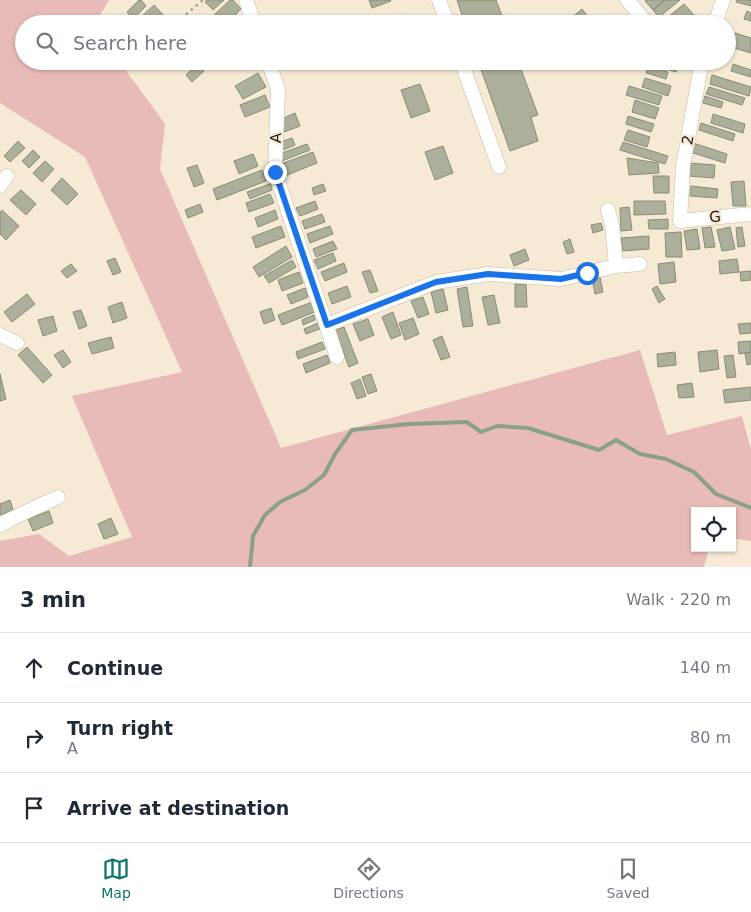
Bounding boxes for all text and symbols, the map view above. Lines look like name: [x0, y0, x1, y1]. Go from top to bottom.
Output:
search box: [15, 15, 736, 70]
icon: search: [33, 29, 61, 57]
text: Search here: [73, 32, 187, 54]
street label: A: [267, 132, 285, 143]
street label: 2: [678, 134, 698, 146]
route end: [264, 161, 287, 184]
street label: G: [708, 207, 722, 227]
route start: [576, 262, 599, 285]
map controls: [691, 507, 736, 552]
button: locate: [691, 507, 736, 552]
text: 3 min: [20, 588, 86, 612]
text: Walk · 220 m: [626, 590, 731, 609]
icon: ahead: [20, 654, 48, 682]
text: Continue: [67, 657, 163, 679]
text: 140 m: [680, 658, 731, 677]
text: Turn right: [67, 717, 173, 739]
icon: right: [20, 724, 48, 752]
text: 80 m: [690, 728, 731, 747]
text: A: [67, 739, 78, 758]
icon: arrive: [20, 794, 48, 822]
text: Arrive at destination: [67, 797, 289, 819]
tab: Map: [101, 855, 131, 901]
tab: Directions: [333, 855, 404, 901]
tab: Saved: [606, 855, 650, 901]

